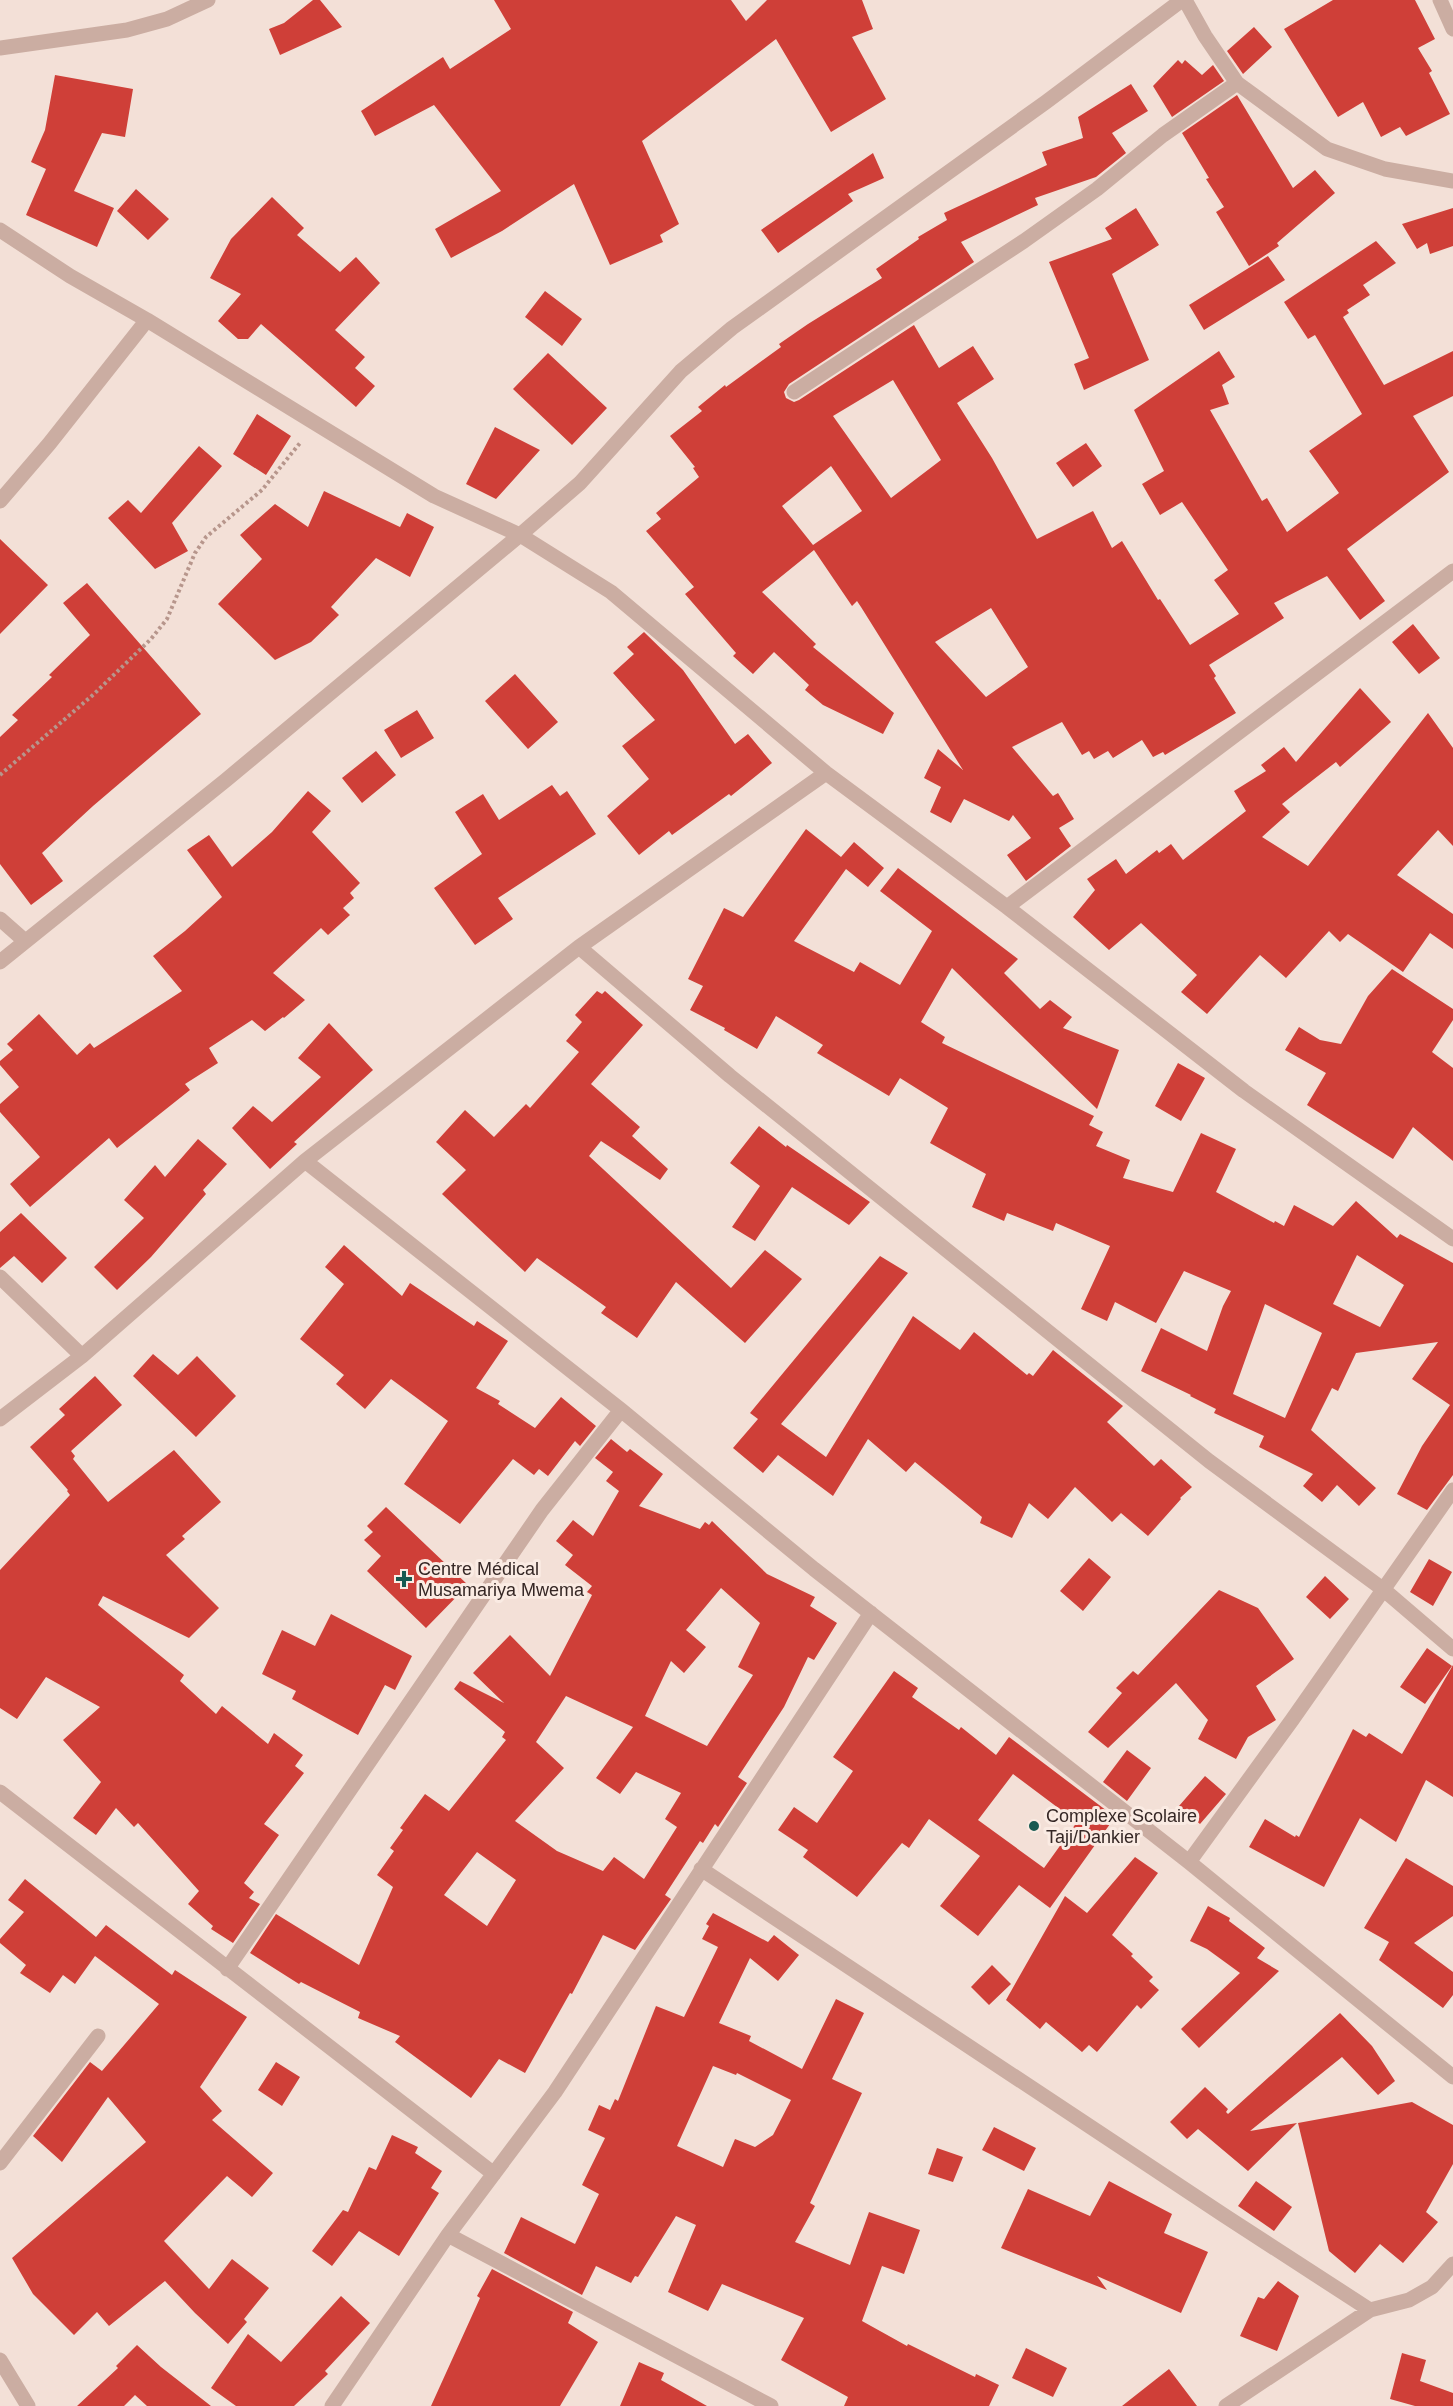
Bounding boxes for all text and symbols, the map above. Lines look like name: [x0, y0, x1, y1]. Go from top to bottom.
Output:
place label: Centre Médical Musamariya Mwema: [418, 1559, 585, 1600]
marker: Centre Médical Musamariya Mwema: [395, 1570, 413, 1588]
place label: Complexe Scolaire Taji/Dankier: [1046, 1806, 1197, 1847]
marker: Complexe Scolaire Taji/Dankier: [1027, 1819, 1041, 1833]

